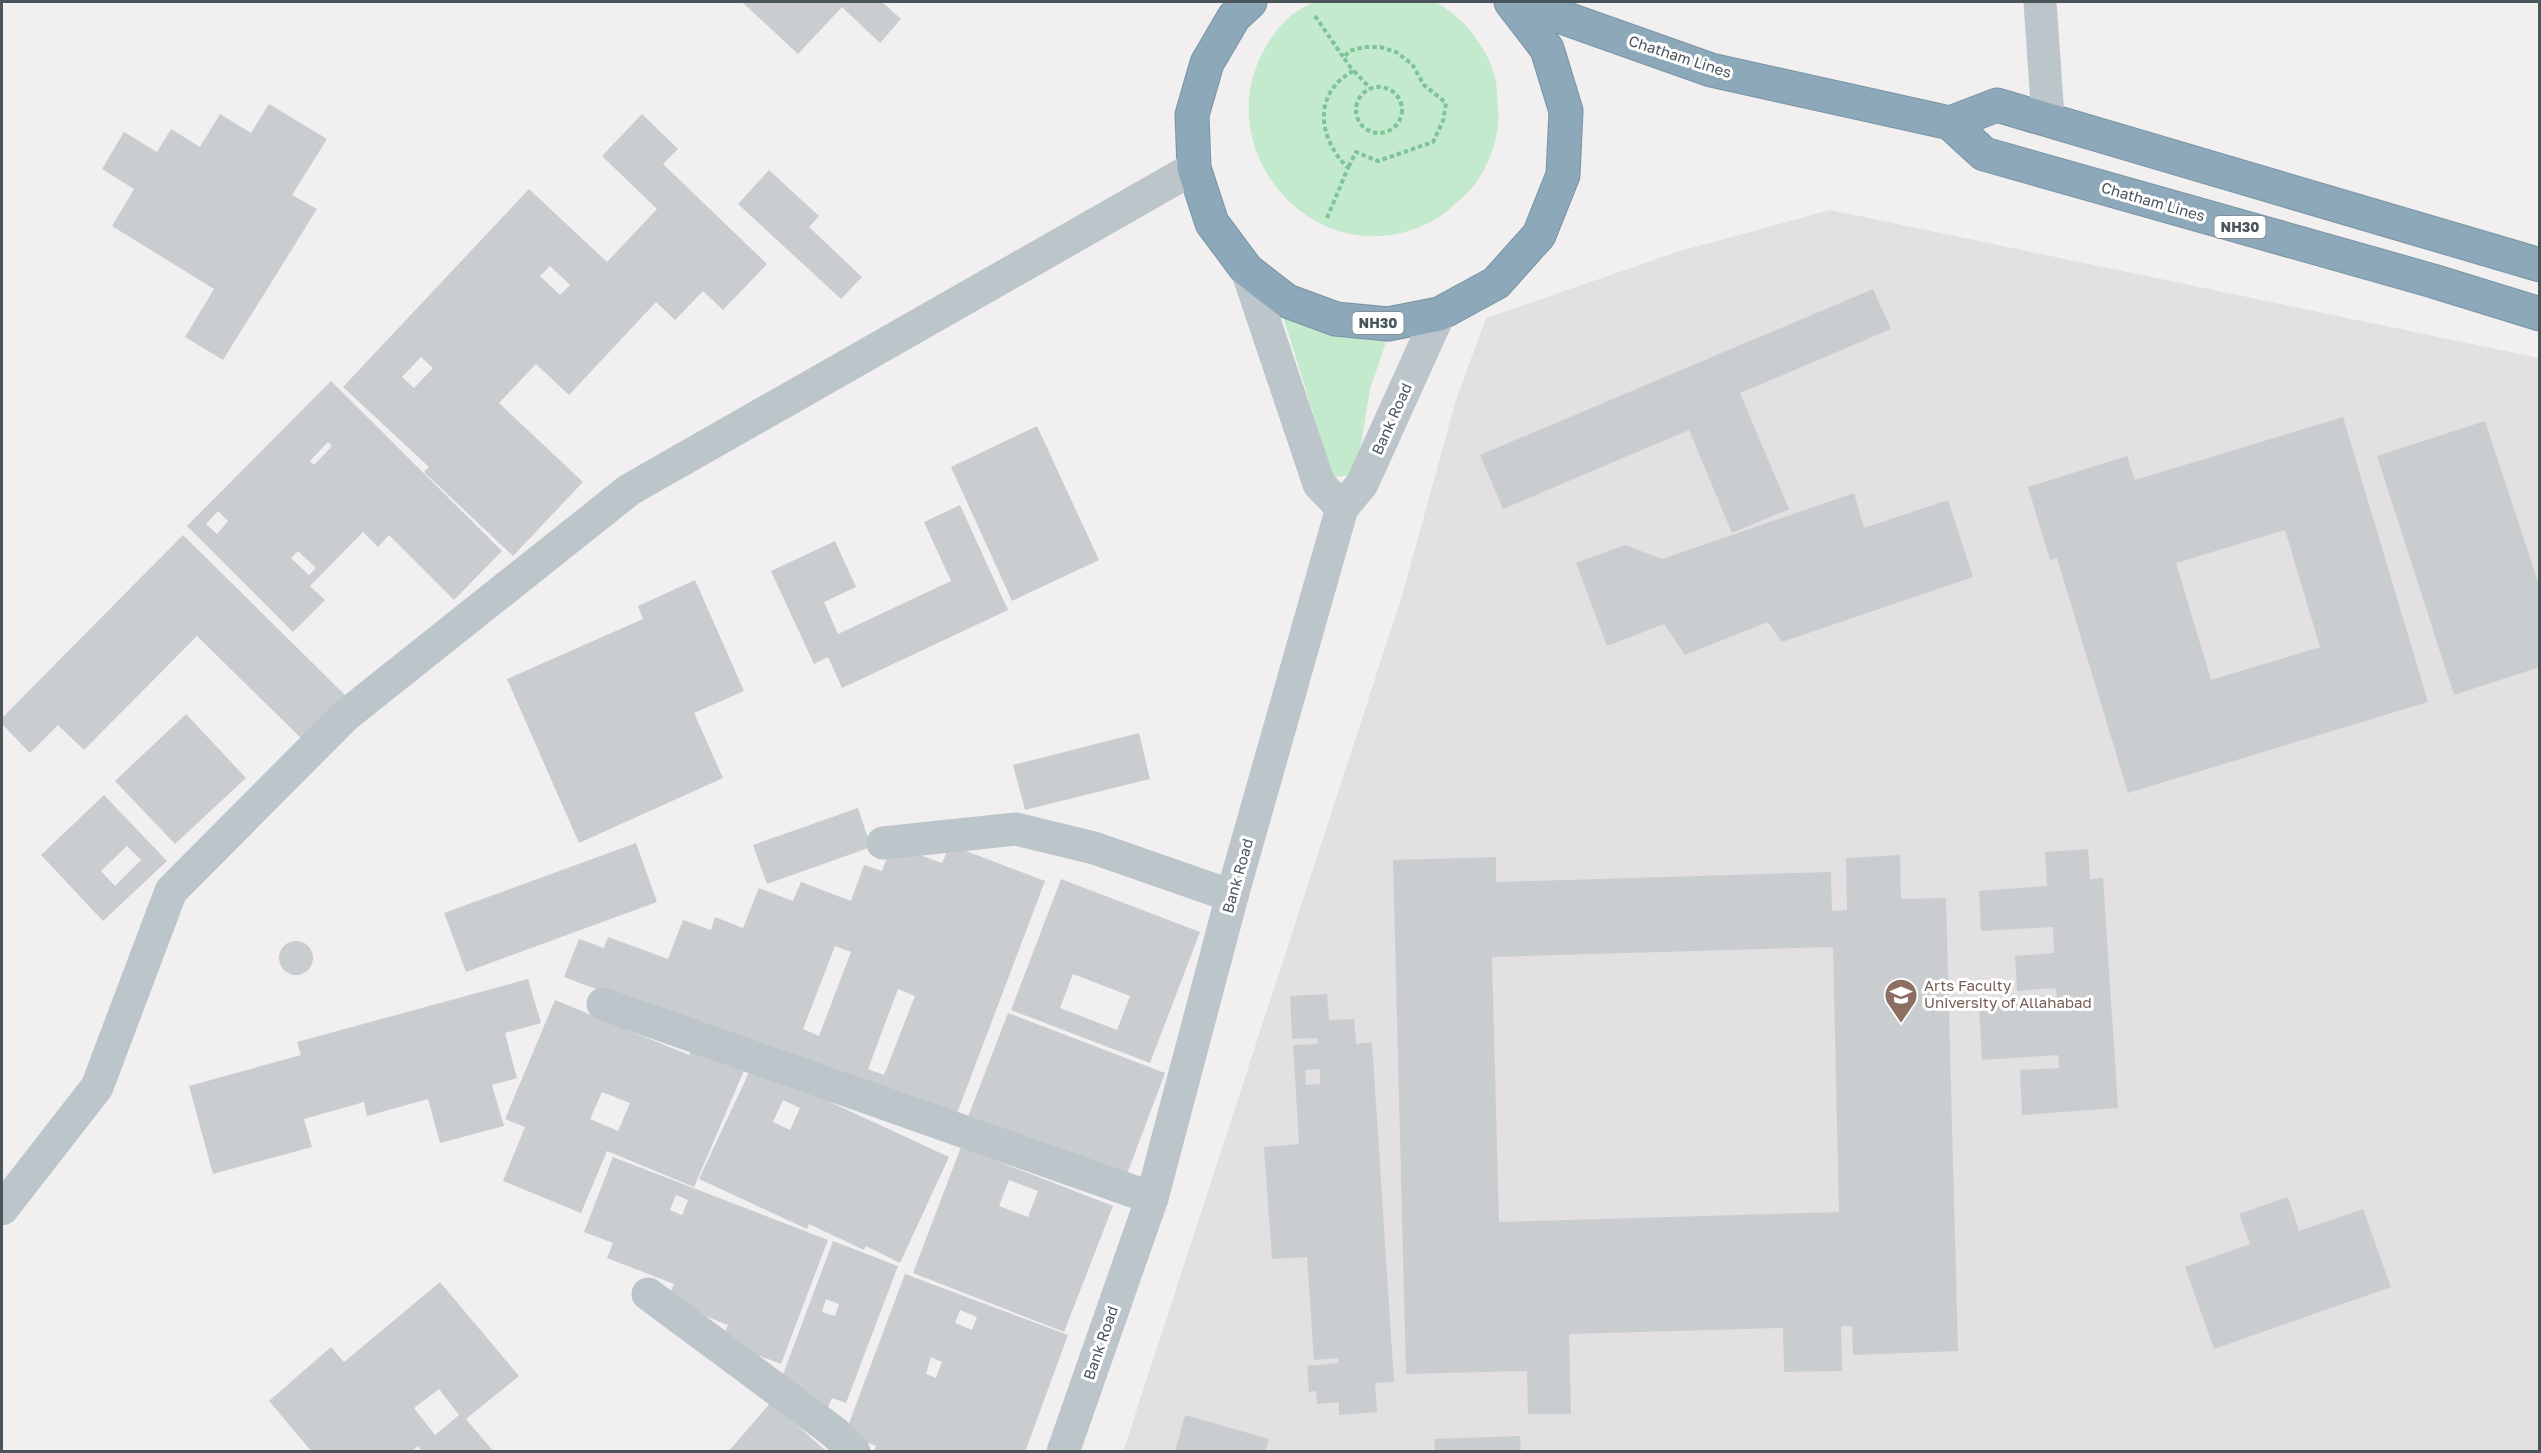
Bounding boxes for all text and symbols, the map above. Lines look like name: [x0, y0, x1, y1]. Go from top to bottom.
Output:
street label: Chatham Lines: [1627, 31, 1734, 81]
street label: Chatham Lines: [2099, 178, 2207, 224]
road number: NH30: [2214, 216, 2266, 238]
road number: NH30: [1352, 312, 1404, 334]
street label: Bank Road: [1367, 380, 1415, 457]
street label: Bank Road: [1218, 836, 1256, 915]
place label: Arts Faculty University of Allahabad: [1924, 976, 2092, 1011]
school or university icon: Arts Faculty University of Allahabad: [1883, 977, 1919, 1024]
street label: Bank Road: [1079, 1303, 1121, 1382]

